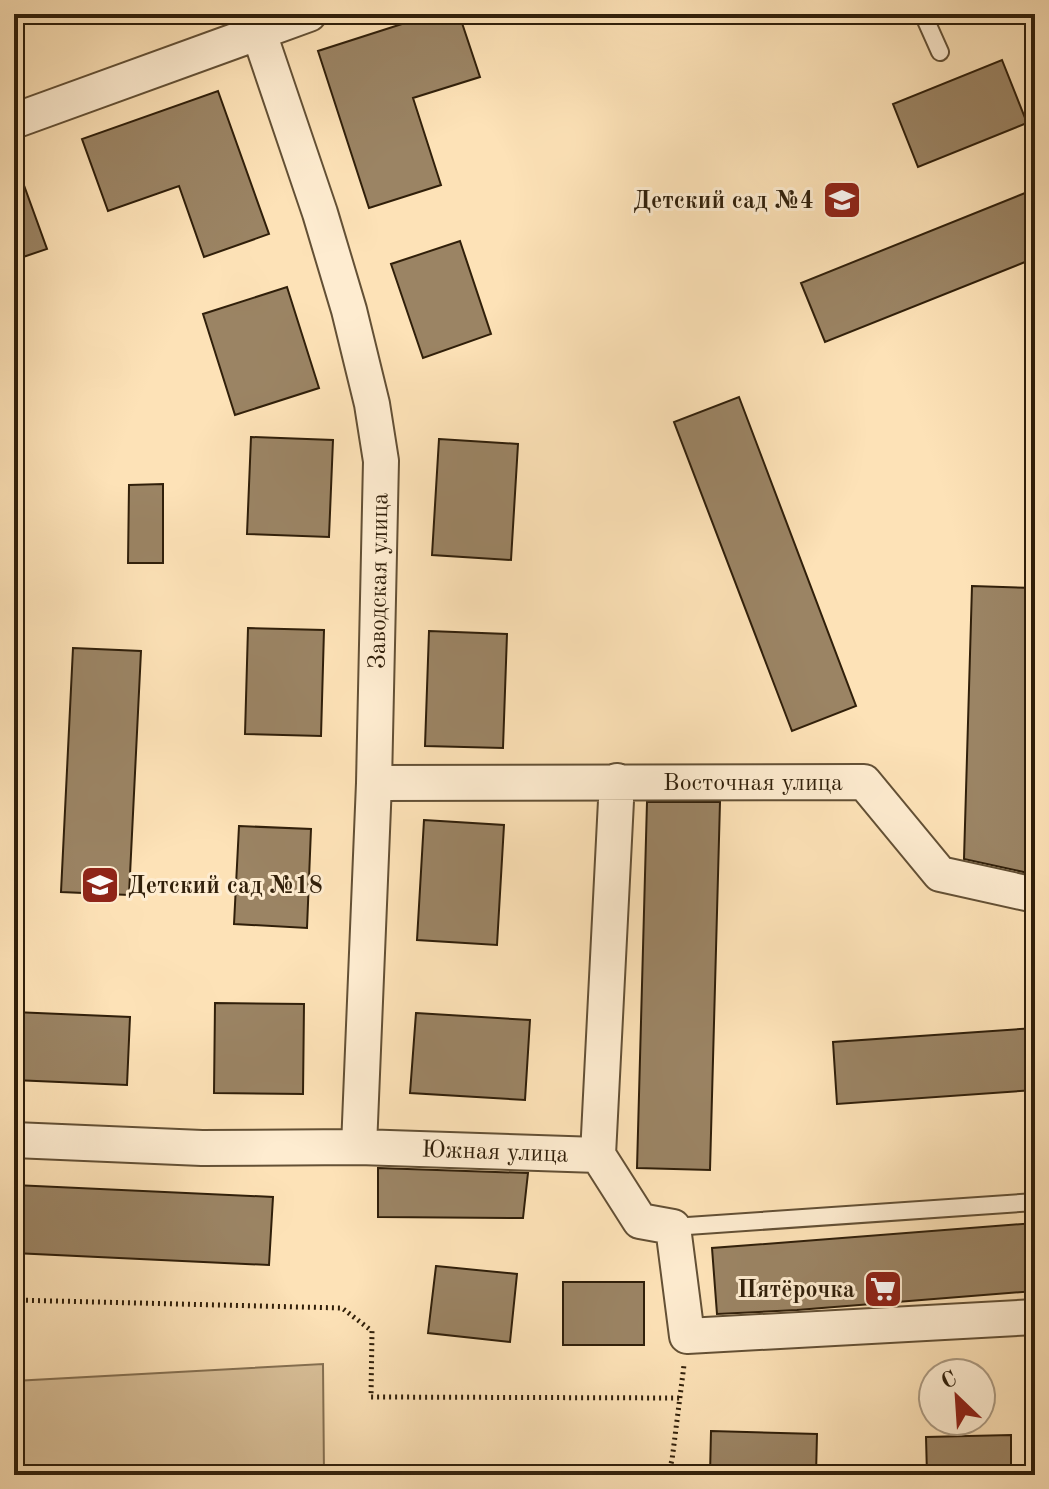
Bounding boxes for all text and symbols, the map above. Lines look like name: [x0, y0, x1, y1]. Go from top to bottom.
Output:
school or university icon: Детский сад №4: [821, 179, 863, 221]
place label: Детский сад №4: [633, 190, 814, 214]
street label: Заводская улица: [366, 493, 394, 669]
street label: Восточная улица: [663, 772, 843, 796]
school or university icon: Детский сад №18: [79, 864, 121, 906]
place label: Детский сад №18: [128, 875, 323, 899]
street label: Южная улица: [421, 1138, 569, 1168]
supermarket icon: Пятёрочка: [862, 1268, 904, 1310]
place label: Пятёрочка: [737, 1279, 855, 1303]
north arrow: [917, 1357, 997, 1437]
text: С: [938, 1368, 961, 1394]

